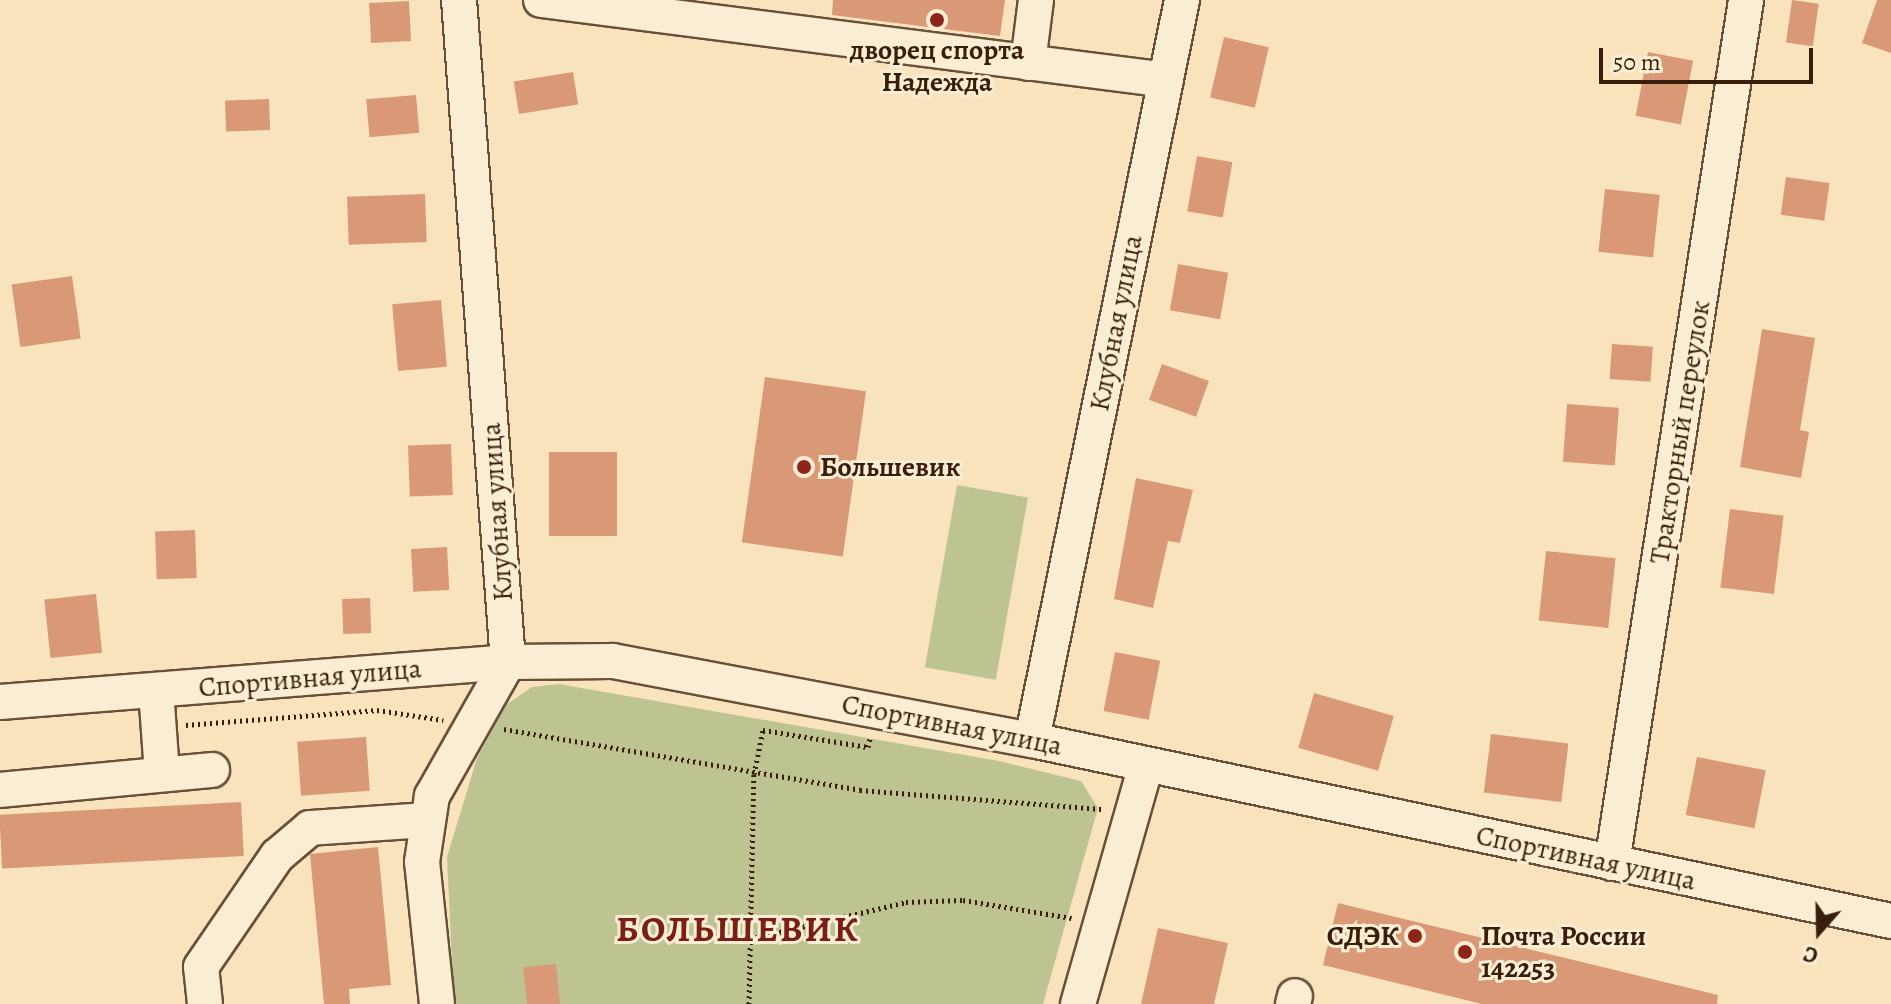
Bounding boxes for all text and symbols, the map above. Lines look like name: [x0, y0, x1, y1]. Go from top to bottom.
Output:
marker: дворец спорта Надежда: [928, 11, 946, 29]
scale bar: [1603, 32, 1817, 82]
place label: дворец спорта Надежда: [850, 33, 1024, 99]
text: 50 m: [1613, 46, 1661, 78]
street label: Клубная улица: [1082, 232, 1150, 414]
street label: Тракторный переулок: [1643, 298, 1717, 566]
street label: Клубная улица: [474, 422, 520, 602]
place label: Большевик: [820, 450, 961, 484]
marker: Большевик: [795, 458, 813, 476]
street label: Спортивная улица: [197, 652, 423, 704]
street label: Спортивная улица: [839, 687, 1065, 763]
street label: Спортивная улица: [1473, 818, 1699, 898]
north arrow: [1779, 892, 1859, 972]
district label: БОЛЬШЕВИК: [616, 907, 860, 951]
place label: СДЭК: [1327, 919, 1399, 953]
place label: Почта России 142253: [1481, 919, 1646, 985]
marker: СДЭК: [1406, 927, 1424, 945]
text: С: [1799, 938, 1822, 971]
marker: Почта России 142253: [1456, 943, 1474, 961]

